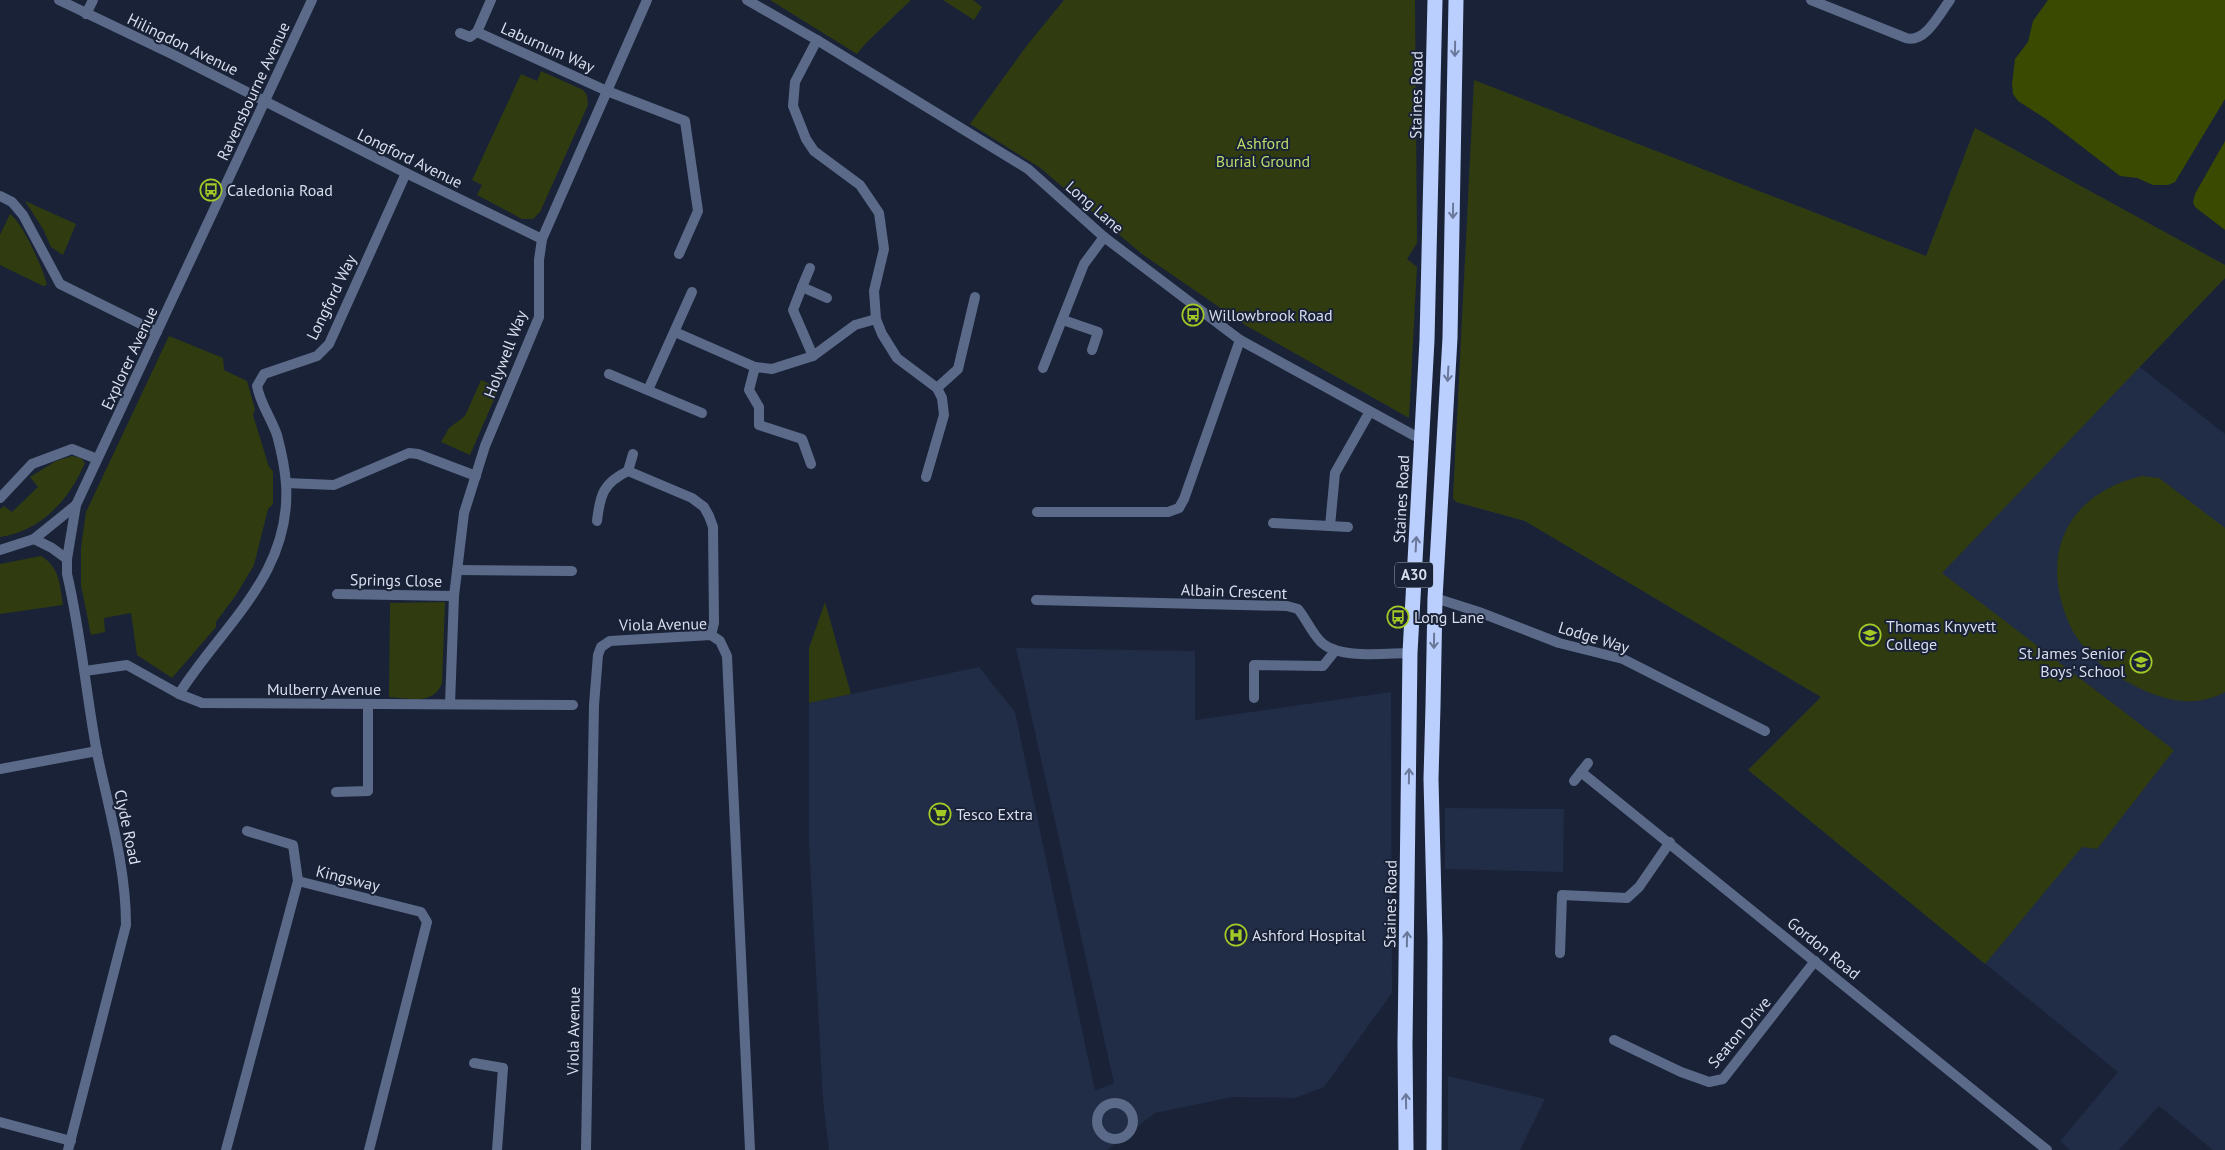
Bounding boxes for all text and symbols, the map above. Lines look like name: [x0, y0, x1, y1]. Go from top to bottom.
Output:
street label: Hilingdon Avenue: [124, 8, 242, 80]
street label: Laburnum Way: [498, 17, 599, 77]
street label: Ravensbourne Avenue: [212, 19, 294, 163]
one-way arrow: [1450, 40, 1460, 56]
street label: Staines Road: [1405, 51, 1427, 139]
street label: Longford Avenue: [354, 124, 466, 192]
park label: Ashford Burial Ground: [1216, 133, 1310, 171]
street label: Long Lane: [1062, 176, 1128, 238]
bus stop icon: Caledonia Road: [199, 178, 223, 202]
place label: Caledonia Road: [227, 180, 333, 200]
one-way arrow: [1448, 203, 1457, 219]
street label: Longford Way: [302, 250, 361, 343]
street label: Explorer Avenue: [96, 303, 162, 413]
bus stop icon: Willowbrook Road: [1181, 303, 1205, 327]
place label: Willowbrook Road: [1209, 305, 1333, 325]
street label: Holywell Way: [479, 307, 531, 401]
one-way arrow: [1443, 365, 1453, 381]
street label: Staines Road: [1389, 455, 1413, 543]
one-way arrow: [1412, 536, 1421, 552]
road number: A30: [1395, 562, 1433, 588]
street label: Springs Close: [350, 569, 442, 591]
street label: Albain Crescent: [1181, 579, 1288, 603]
bus stop icon: Long Lane: [1386, 605, 1410, 629]
place label: Long Lane: [1414, 607, 1484, 627]
street label: Viola Avenue: [618, 613, 707, 635]
place label: Thomas Knyvett College: [1886, 616, 1997, 654]
street label: Lodge Way: [1556, 617, 1632, 657]
school or university icon: Thomas Knyvett College: [1858, 623, 1882, 647]
one-way arrow: [1429, 632, 1439, 649]
place label: St James Senior Boys' School: [2018, 643, 2126, 681]
school or university icon: St James Senior Boys' School: [2129, 650, 2153, 674]
street label: Mulberry Avenue: [267, 679, 381, 699]
one-way arrow: [1404, 769, 1414, 785]
street label: Clyde Road: [110, 788, 146, 866]
supermarket icon: Tesco Extra: [928, 802, 952, 826]
place label: Tesco Extra: [956, 804, 1033, 824]
street label: Kingsway: [314, 860, 383, 896]
street label: Staines Road: [1379, 860, 1401, 948]
street label: Gordon Road: [1784, 913, 1864, 983]
hospital icon: Ashford Hospital: [1224, 923, 1248, 947]
place label: Ashford Hospital: [1252, 925, 1366, 945]
one-way arrow: [1402, 931, 1411, 947]
street label: Viola Avenue: [562, 987, 584, 1076]
street label: Seaton Drive: [1703, 992, 1775, 1072]
one-way arrow: [1401, 1094, 1411, 1110]

